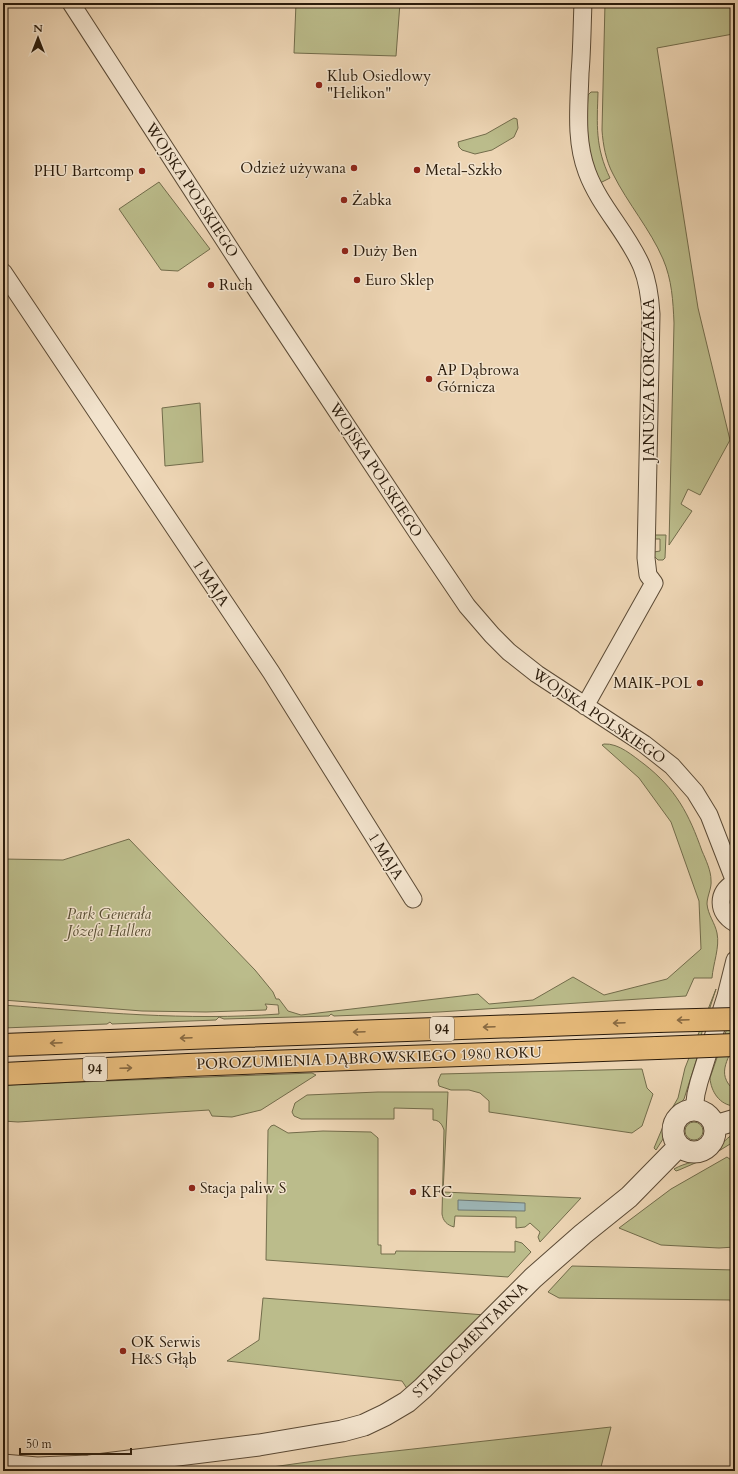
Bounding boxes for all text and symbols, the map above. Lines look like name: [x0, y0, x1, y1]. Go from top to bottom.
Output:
north arrow: [18, 18, 58, 58]
text: N: [33, 21, 43, 36]
place label: Klub Osiedlowy "Helikon": [327, 66, 431, 103]
marker: Klub Osiedlowy "Helikon": [314, 80, 324, 90]
street label: WOJSKA POLSKIEGO: [140, 118, 243, 261]
place label: Odzież używana: [240, 158, 347, 178]
place label: Metal-Szkło: [425, 160, 502, 180]
place label: PHU Bartcomp: [34, 161, 134, 181]
marker: Odzież używana: [349, 163, 359, 173]
marker: Metal-Szkło: [412, 165, 422, 175]
marker: PHU Bartcomp: [137, 166, 147, 176]
place label: Żabka: [352, 190, 392, 210]
marker: Żabka: [339, 195, 349, 205]
place label: Duży Ben: [353, 241, 418, 261]
marker: Duży Ben: [340, 246, 350, 256]
place label: Euro Sklep: [365, 270, 434, 290]
place label: Ruch: [219, 275, 253, 295]
marker: Euro Sklep: [352, 275, 362, 285]
marker: Ruch: [206, 280, 216, 290]
street label: JANUSZA KORCZAKA: [639, 298, 659, 463]
place label: AP Dąbrowa Górnicza: [437, 360, 520, 397]
marker: AP Dąbrowa Górnicza: [424, 374, 434, 384]
street label: WOJSKA POLSKIEGO: [324, 398, 427, 541]
street label: 1 MAJA: [188, 556, 234, 611]
street label: WOJSKA POLSKIEGO: [528, 663, 670, 768]
place label: MAIK-POL: [613, 673, 693, 693]
marker: MAIK-POL: [695, 678, 705, 688]
street label: 1 MAJA: [364, 829, 408, 884]
park label: Park Generała Józefa Hallera: [63, 904, 152, 941]
road number: 94: [430, 1017, 454, 1041]
one-way arrow: [677, 1017, 690, 1024]
one-way arrow: [613, 1019, 626, 1026]
one-way arrow: [483, 1023, 496, 1031]
one-way arrow: [353, 1028, 366, 1035]
one-way arrow: [180, 1034, 193, 1041]
one-way arrow: [50, 1039, 63, 1046]
street label: POROZUMIENIA DĄBROWSKIEGO 1980 ROKU: [196, 1042, 543, 1074]
road number: 94: [83, 1057, 107, 1081]
one-way arrow: [119, 1064, 132, 1071]
place label: Stacja paliw S: [200, 1178, 286, 1198]
place label: KFC: [421, 1182, 452, 1202]
marker: Stacja paliw S: [187, 1183, 197, 1193]
marker: KFC: [408, 1187, 418, 1197]
street label: STAROCMENTARNA: [408, 1278, 532, 1402]
place label: OK Serwis H&S Głąb: [131, 1332, 200, 1369]
marker: OK Serwis H&S Głąb: [118, 1346, 128, 1356]
scale bar: [20, 1430, 131, 1456]
text: 50 m: [26, 1436, 53, 1452]

